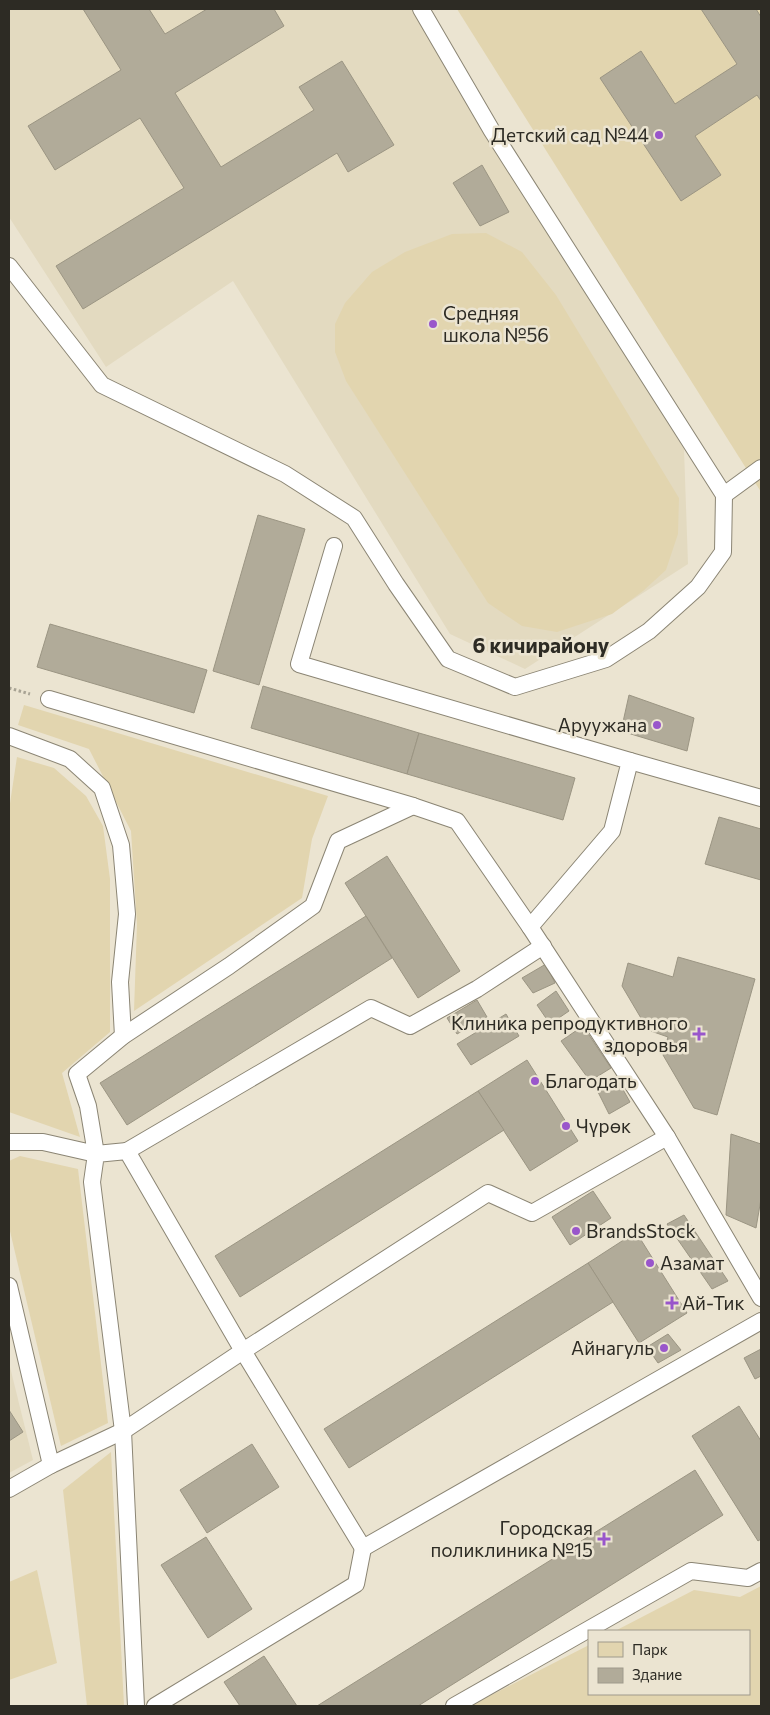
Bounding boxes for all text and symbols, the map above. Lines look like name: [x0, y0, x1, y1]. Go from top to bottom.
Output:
place label: Детский сад №44: [491, 123, 649, 146]
marker: Детский сад №44: [653, 129, 665, 141]
place label: Средняя школа №56: [443, 301, 549, 346]
marker: Средняя школа №56: [427, 318, 439, 330]
district label: 6 кичирайону: [473, 632, 610, 657]
place label: Аруужана: [558, 713, 647, 736]
marker: Аруужана: [651, 719, 663, 731]
place label: Клиника репродуктивного здоровья: [451, 1011, 688, 1056]
marker: Клиника репродуктивного здоровья: [692, 1027, 706, 1041]
place label: Благодать: [545, 1069, 637, 1092]
marker: Благодать: [529, 1075, 541, 1087]
place label: Чүрөк: [576, 1114, 631, 1137]
marker: Чүрөк: [560, 1120, 572, 1132]
place label: BrandsStock: [586, 1219, 696, 1242]
marker: BrandsStock: [570, 1225, 582, 1237]
place label: Азамат: [660, 1251, 725, 1274]
marker: Азамат: [644, 1257, 656, 1269]
place label: Ай-Тик: [682, 1291, 745, 1314]
marker: Ай-Тик: [666, 1297, 678, 1309]
place label: Айнагуль: [571, 1336, 654, 1359]
marker: Айнагуль: [658, 1342, 670, 1354]
place label: Городская поликлиника №15: [430, 1516, 593, 1561]
marker: Городская поликлиника №15: [597, 1532, 611, 1546]
legend: [588, 1630, 750, 1695]
text: Парк: [632, 1640, 668, 1658]
text: Здание: [632, 1665, 682, 1683]

